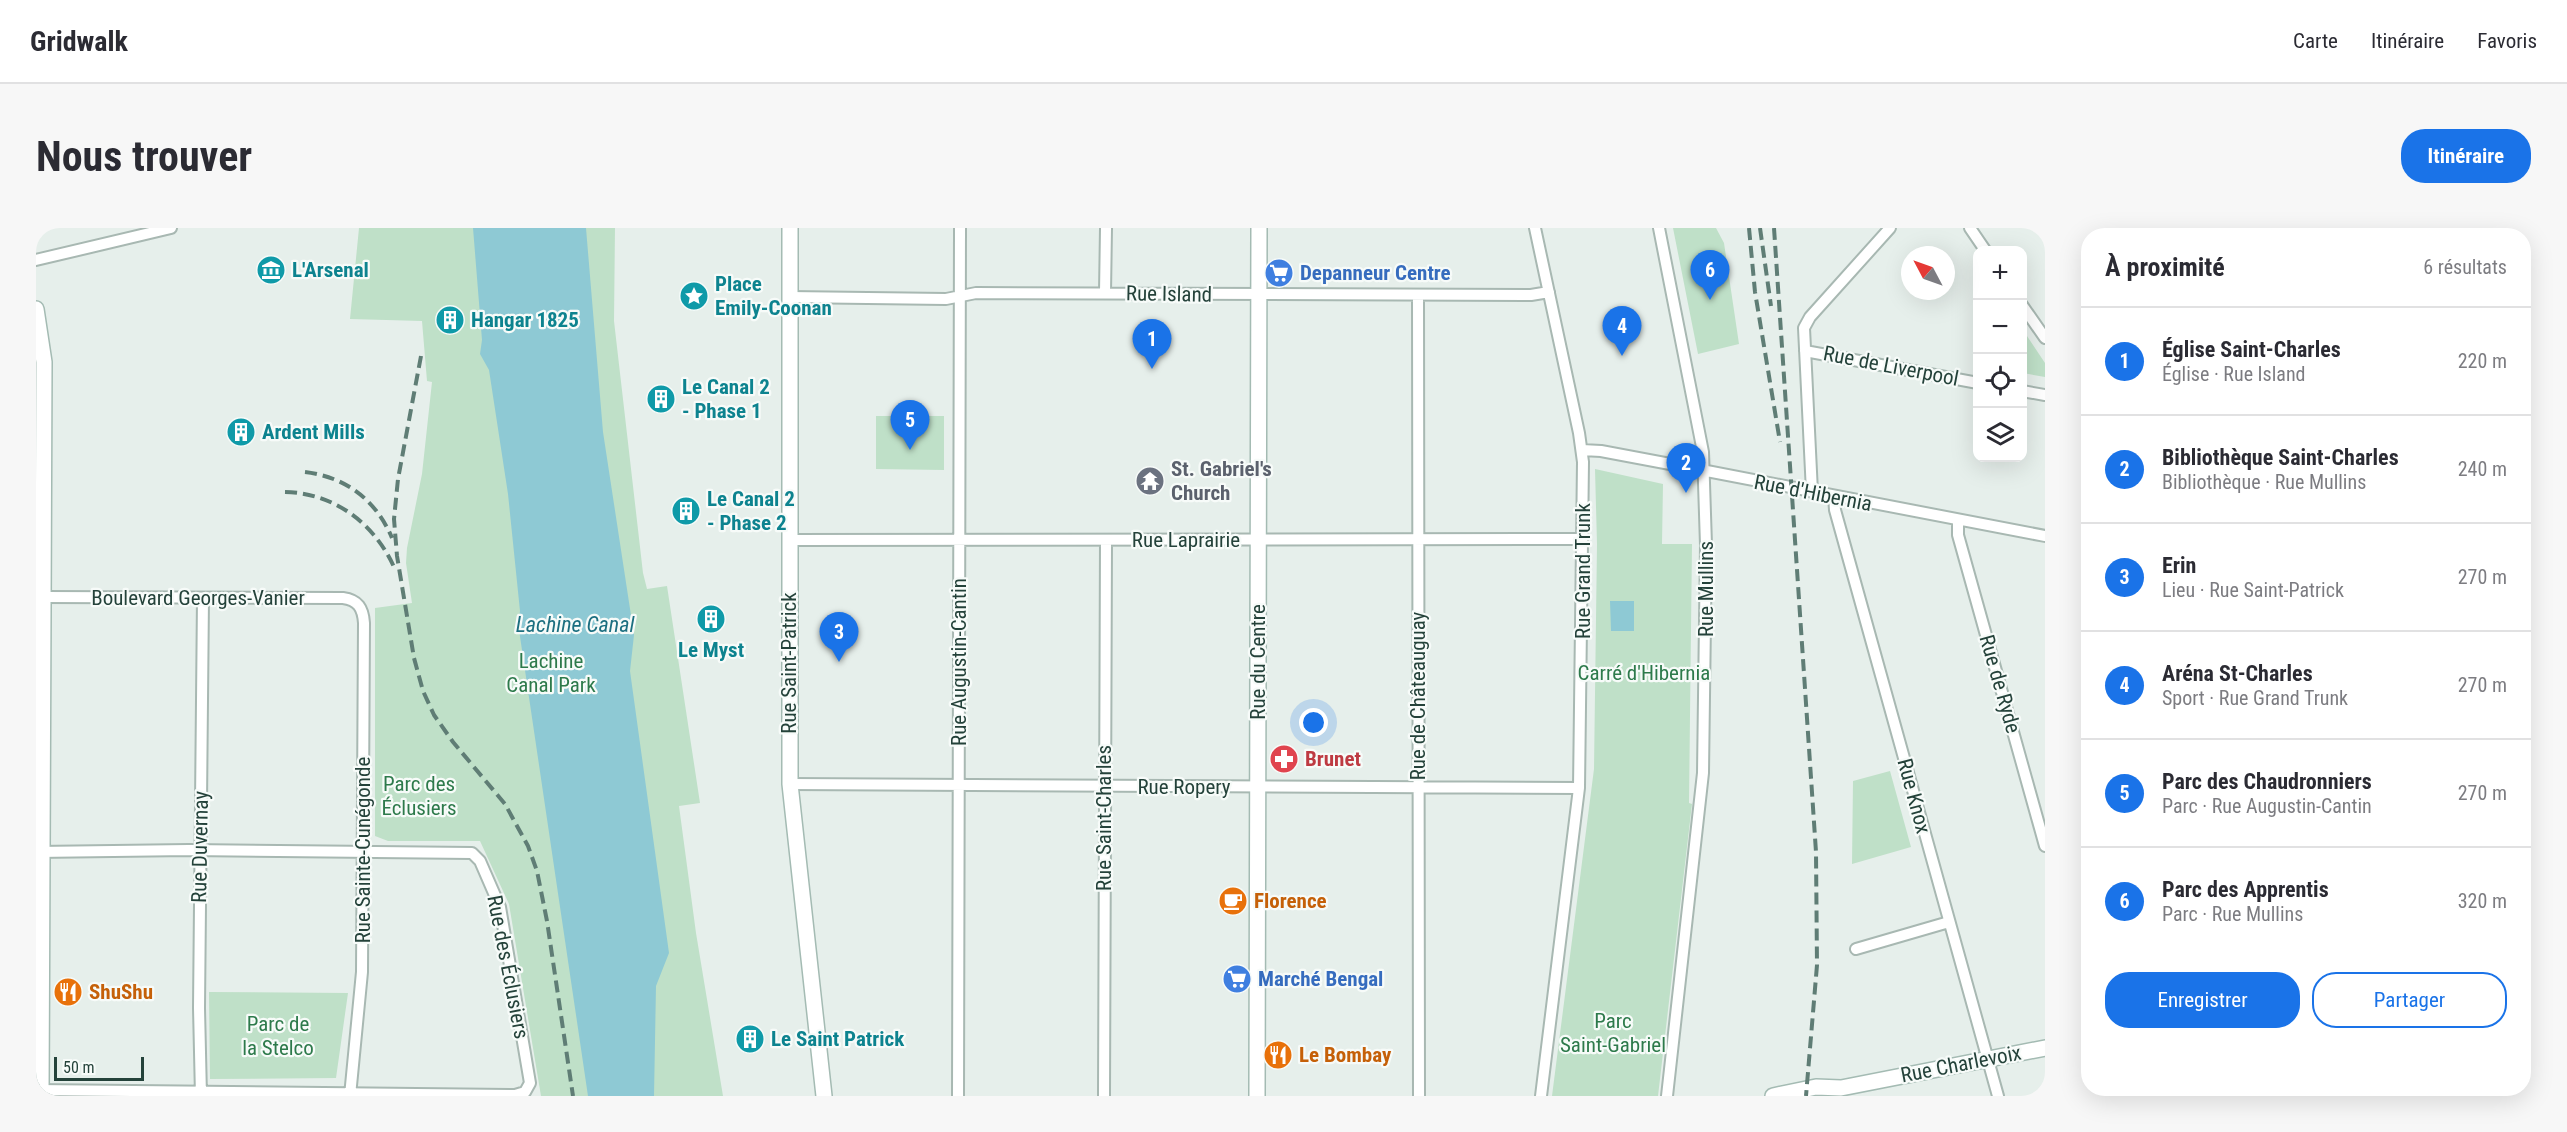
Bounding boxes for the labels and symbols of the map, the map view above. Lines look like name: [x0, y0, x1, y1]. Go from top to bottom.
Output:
north arrow: [1901, 246, 1955, 300]
pin: 6: [1690, 250, 1730, 300]
museum icon: L'Arsenal: [255, 254, 287, 286]
supermarket icon: Depanneur Centre: [1263, 257, 1295, 289]
place label: L'Arsenal: [292, 258, 369, 282]
place label: Depanneur Centre: [1300, 261, 1451, 285]
place label: Place Emily-Coonan: [715, 272, 832, 320]
place icon: Place Emily-Coonan: [678, 280, 710, 312]
street label: Rue Island: [1126, 281, 1212, 307]
building icon: Hangar 1825: [434, 304, 466, 336]
pin: 4: [1602, 306, 1642, 356]
place label: Hangar 1825: [471, 308, 579, 332]
pin: 1: [1132, 320, 1172, 369]
street label: Rue de Liverpool: [1821, 341, 1961, 391]
place label: Le Canal 2 - Phase 1: [682, 375, 770, 423]
building icon: Le Canal 2 - Phase 1: [645, 383, 677, 415]
pin: 5: [890, 400, 930, 450]
building icon: Ardent Mills: [225, 416, 257, 448]
place label: Ardent Mills: [262, 420, 365, 444]
pin: 2: [1666, 444, 1706, 493]
place label: St. Gabriel's Church: [1171, 457, 1272, 505]
temple icon: St. Gabriel's Church: [1134, 465, 1166, 497]
street label: Rue d'Hibernia: [1752, 470, 1874, 516]
place label: Le Canal 2 - Phase 2: [707, 487, 795, 535]
building icon: Le Canal 2 - Phase 2: [670, 495, 702, 527]
street label: Rue Grand Trunk: [1571, 503, 1595, 639]
street label: Rue Laprairie: [1132, 528, 1240, 552]
street label: Rue Mullins: [1694, 541, 1718, 637]
street label: Rue Augustin-Cantin: [947, 578, 971, 746]
street label: Boulevard Georges-Vanier: [91, 586, 305, 610]
street label: Rue Saint-Patrick: [777, 592, 801, 734]
building icon: Le Myst: [695, 603, 727, 635]
street label: Rue du Centre: [1246, 604, 1270, 720]
street label: Rue de Châteauguay: [1406, 611, 1430, 780]
water label: Lachine Canal: [516, 612, 635, 637]
pin: 3: [820, 612, 858, 662]
street label: Rue de Ryde: [1975, 632, 2026, 736]
place label: Le Myst: [678, 638, 744, 662]
park label: Lachine Canal Park: [506, 649, 596, 697]
park label: Carré d'Hibernia: [1578, 661, 1710, 685]
your location: [1299, 708, 1328, 737]
pharmacy icon: Brunet: [1268, 743, 1300, 775]
street label: Rue Saint-Charles: [1092, 745, 1116, 891]
place label: Brunet: [1305, 747, 1361, 771]
street label: Rue Knox: [1892, 756, 1936, 836]
street label: Rue Sainte-Cunégonde: [351, 757, 375, 943]
park label: Parc des Éclusiers: [381, 772, 457, 820]
street label: Rue Ropery: [1137, 775, 1231, 799]
street label: Rue Duvernay: [187, 791, 213, 903]
cafe icon: Florence: [1217, 885, 1249, 917]
place label: Florence: [1254, 889, 1327, 913]
street label: Rue des Éclusiers: [482, 893, 534, 1041]
supermarket icon: Marché Bengal: [1221, 963, 1253, 995]
place label: Marché Bengal: [1258, 967, 1383, 991]
restaurant icon: ShuShu: [52, 976, 84, 1008]
place label: ShuShu: [89, 980, 153, 1004]
park label: Parc Saint-Gabriel: [1560, 1009, 1666, 1057]
park label: Parc de la Stelco: [242, 1012, 314, 1060]
building icon: Le Saint Patrick: [734, 1023, 766, 1055]
place label: Le Saint Patrick: [771, 1027, 905, 1051]
restaurant icon: Le Bombay: [1262, 1039, 1294, 1071]
street label: Rue Charlevoix: [1899, 1041, 2023, 1087]
place label: Le Bombay: [1299, 1043, 1392, 1067]
scale bar: [54, 1054, 144, 1082]

